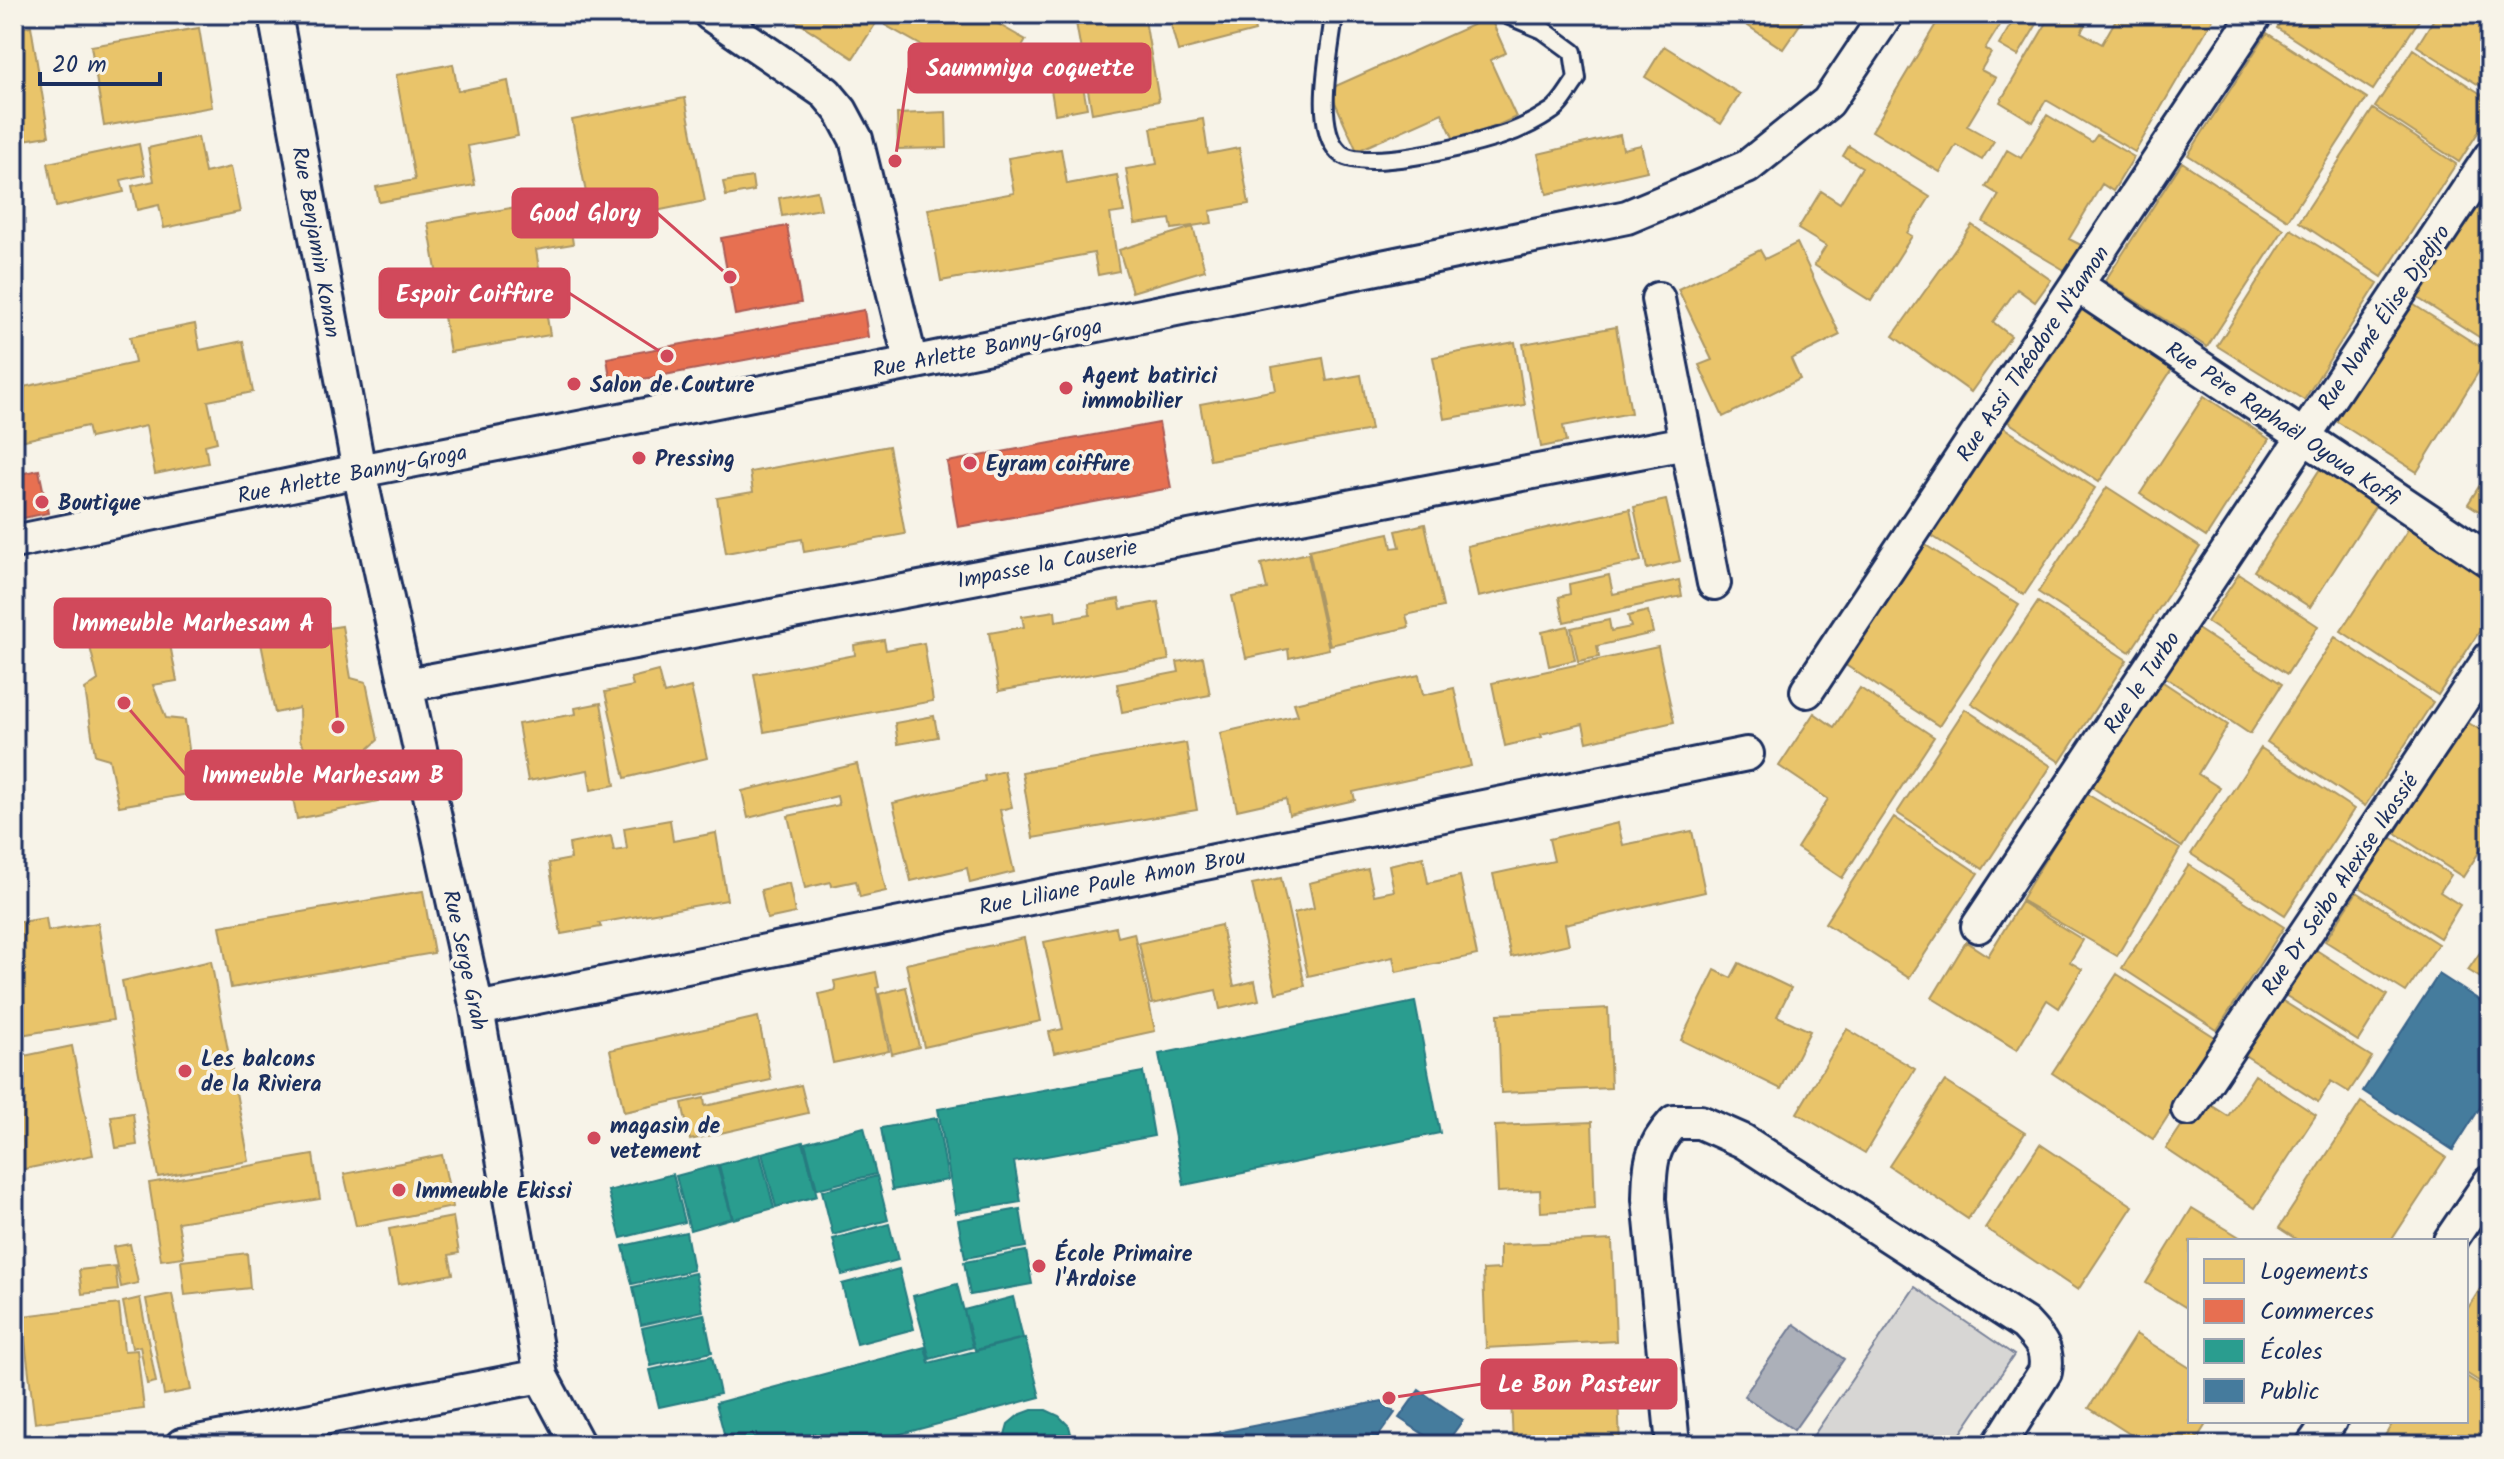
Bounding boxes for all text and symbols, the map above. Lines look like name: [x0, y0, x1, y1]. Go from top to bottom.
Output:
scale bar: [40, 36, 160, 86]
callout: Saummiya coquette: [909, 44, 1150, 92]
text: 20 m: [52, 46, 107, 85]
text: Saummiya coquette: [926, 50, 1135, 89]
street label: Rue Benjamin Konan: [280, 144, 349, 341]
callout: Good Glory: [513, 189, 657, 237]
text: Good Glory: [529, 195, 641, 234]
street label: Rue Nomé Élise Djedjro: [2310, 218, 2461, 419]
street label: Rue Assi Théodore N'tamon: [1948, 239, 2120, 470]
callout: Espoir Coiffure: [380, 269, 569, 317]
text: Espoir Coiffure: [396, 276, 554, 315]
street label: Rue Arlette Banny-Groga: [870, 310, 1105, 389]
street label: Rue Père Raphaël Oyoua Koffi: [2158, 333, 2406, 517]
place label: Agent batirici immobilier: [1082, 360, 1219, 420]
place label: Salon de Couture: [590, 369, 755, 404]
marker: Salon de Couture: [565, 375, 583, 393]
marker: Agent batirici immobilier: [1057, 379, 1075, 397]
street label: Rue Arlette Banny-Groga: [235, 436, 470, 515]
place label: Pressing: [655, 443, 735, 478]
place label: Eyram coiffure: [986, 448, 1131, 483]
marker: Pressing: [630, 449, 648, 467]
marker: Eyram coiffure: [961, 454, 979, 472]
place label: Boutique: [58, 487, 141, 522]
marker: Boutique: [33, 493, 51, 511]
street label: Impasse la Causerie: [954, 531, 1141, 600]
callout: Immeuble Marhesam A: [55, 599, 330, 647]
text: Immeuble Marhesam A: [72, 605, 314, 644]
street label: Rue le Turbo: [2096, 625, 2190, 742]
callout: Immeuble Marhesam B: [186, 751, 461, 799]
text: Immeuble Marhesam B: [202, 757, 444, 796]
street label: Rue Dr Seibo Alexise Ikossié: [2253, 766, 2430, 1004]
street label: Rue Liliane Paule Amon Brou: [976, 840, 1249, 926]
street label: Rue Serge Grah: [432, 887, 496, 1034]
place label: Les balcons de la Riviera: [201, 1043, 321, 1103]
marker: Les balcons de la Riviera: [176, 1062, 194, 1080]
place label: magasin de vetement: [610, 1110, 721, 1170]
marker: magasin de vetement: [585, 1129, 603, 1147]
place label: Immeuble Ekissi: [415, 1175, 573, 1210]
marker: Immeuble Ekissi: [390, 1181, 408, 1199]
place label: École Primaire l'Ardoise: [1055, 1238, 1193, 1298]
legend: [2188, 1239, 2468, 1423]
text: Logements: [2260, 1253, 2368, 1292]
marker: École Primaire l'Ardoise: [1030, 1257, 1048, 1275]
text: Commerces: [2260, 1293, 2374, 1332]
text: Écoles: [2260, 1333, 2323, 1372]
callout: Le Bon Pasteur: [1482, 1360, 1676, 1408]
text: Le Bon Pasteur: [1498, 1366, 1661, 1405]
text: Public: [2260, 1373, 2319, 1412]

